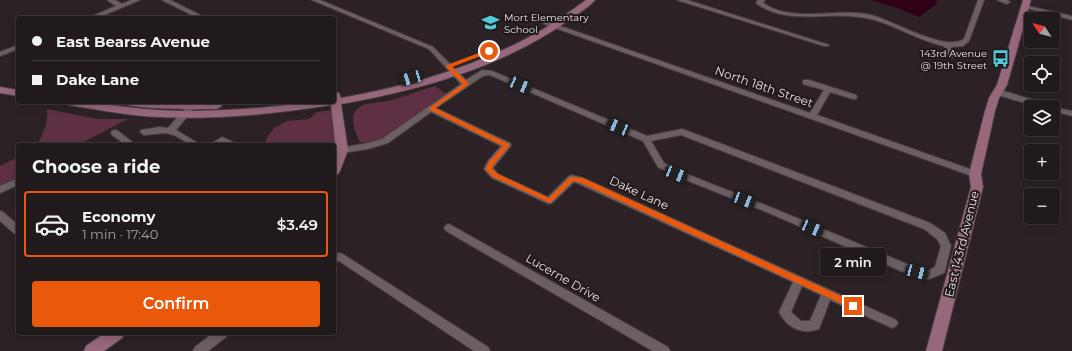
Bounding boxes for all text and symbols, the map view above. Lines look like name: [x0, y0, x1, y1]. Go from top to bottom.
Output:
place label: Mort Elementary School: [504, 11, 589, 36]
north arrow: [1024, 12, 1060, 48]
map controls: [1024, 12, 1060, 224]
school or university icon: Mort Elementary School: [481, 13, 501, 33]
text: East Bearss Avenue: [56, 32, 210, 51]
route start: [480, 42, 498, 60]
place label: 143rd Avenue @ 19th Street: [920, 47, 987, 72]
bus stop icon: 143rd Avenue @ 19th Street: [990, 49, 1010, 69]
button: locate: [1024, 56, 1060, 92]
street label: North 18th Street: [713, 63, 815, 110]
car: [398, 69, 424, 87]
text: Dake Lane: [56, 70, 139, 89]
car: [507, 75, 533, 95]
button: layers: [1024, 100, 1060, 136]
car: [605, 117, 631, 137]
button: +: [1024, 144, 1060, 180]
text: Choose a ride: [32, 156, 160, 178]
car: [663, 164, 689, 184]
street label: Dake Lane: [607, 172, 671, 213]
button: −: [1024, 188, 1060, 224]
street label: East 143rd Avenue: [941, 189, 982, 299]
car: [731, 190, 757, 210]
icon: car: [34, 206, 70, 242]
text: Economy: [82, 207, 155, 226]
text: $3.49: [277, 215, 318, 234]
car: [799, 218, 825, 238]
text: 1 min · 17:40: [82, 226, 158, 242]
callout: 2 min: [820, 248, 886, 276]
street label: Lucerne Drive: [523, 250, 603, 305]
text: 2 min: [834, 254, 872, 270]
car: [904, 263, 930, 281]
button: Confirm: [32, 281, 320, 327]
route end: [844, 297, 862, 315]

